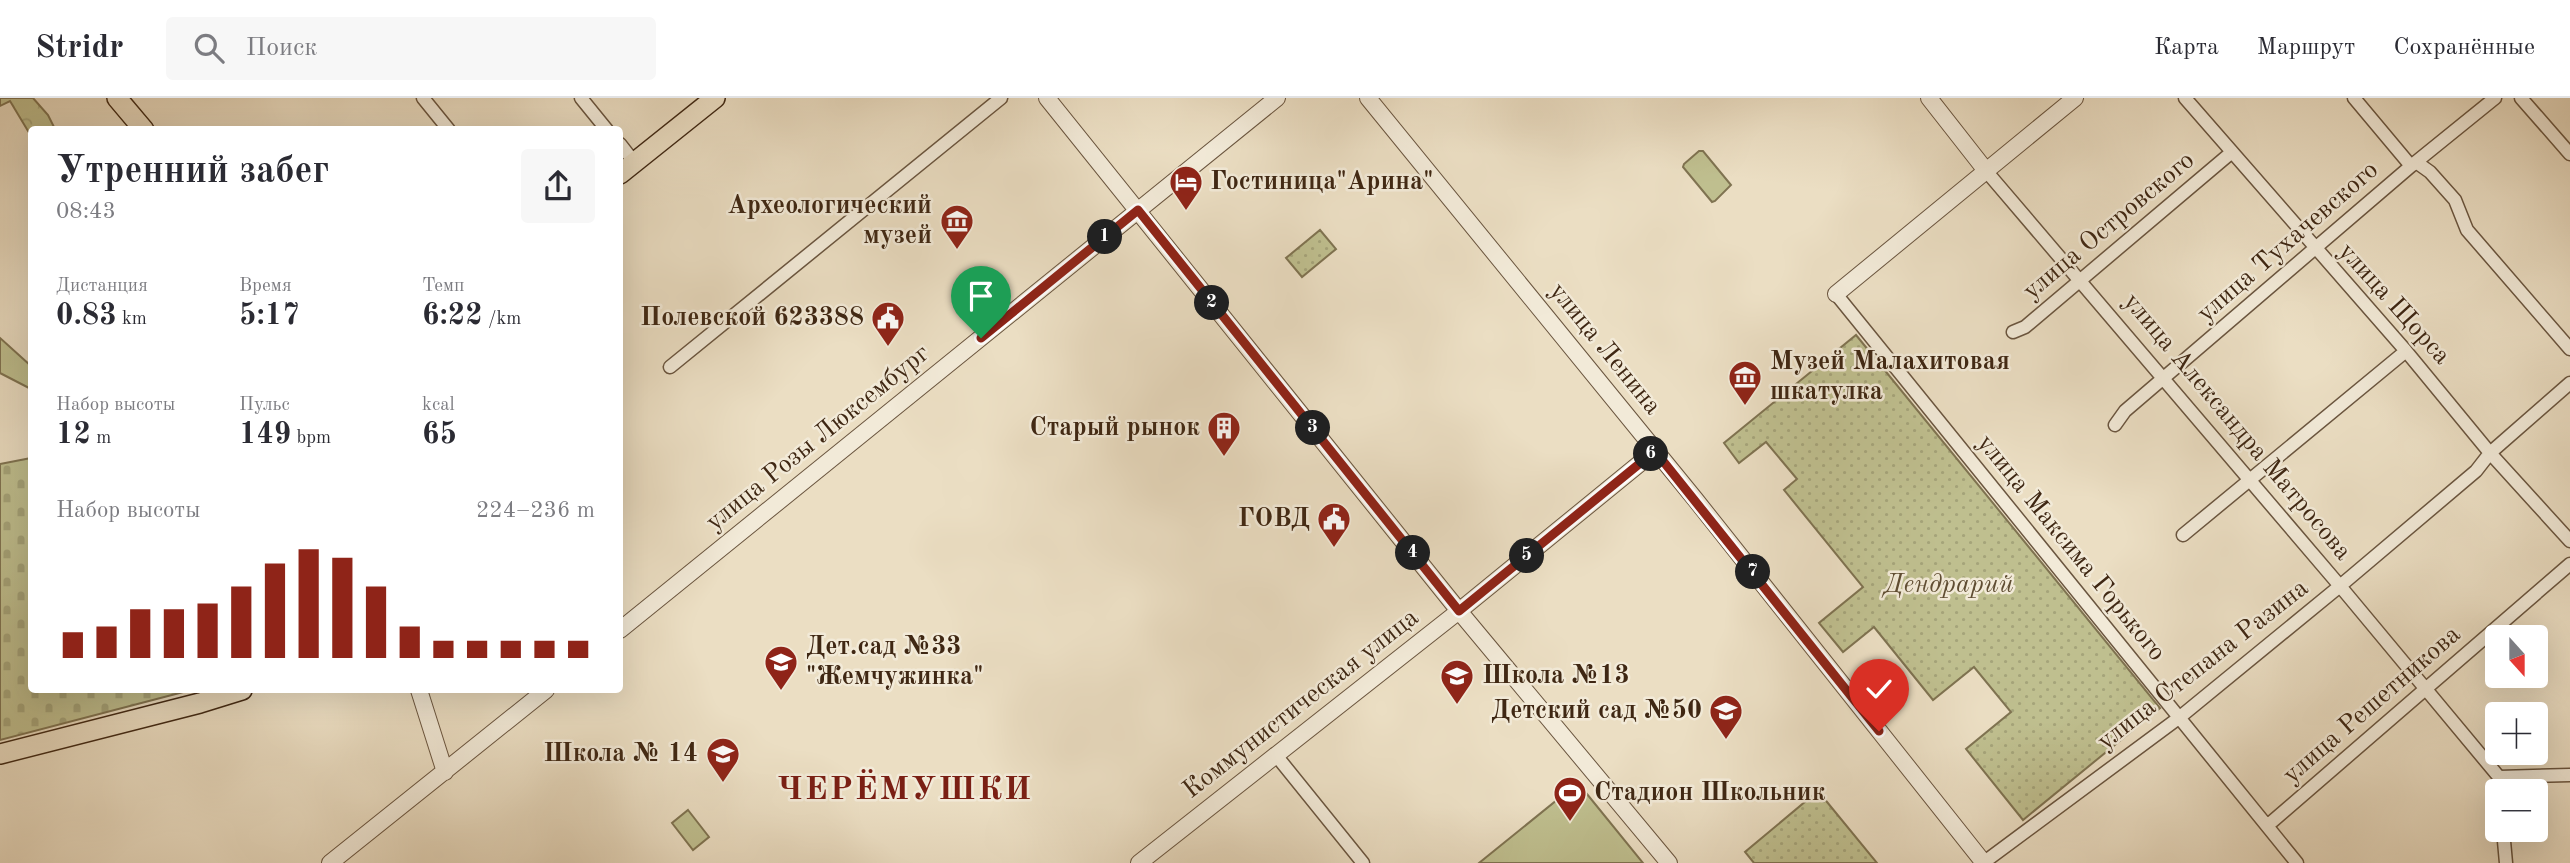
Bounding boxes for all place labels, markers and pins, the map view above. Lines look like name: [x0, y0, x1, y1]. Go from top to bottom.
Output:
hotel icon: Гостиница"Арина": [1167, 163, 1205, 212]
place label: Гостиница"Арина": [1210, 169, 1434, 195]
place label: Археологический музей: [727, 193, 932, 249]
museum icon: Археологический музей: [938, 202, 976, 251]
pin: 1: [1088, 220, 1122, 254]
pin: [951, 266, 1011, 338]
pin: 2: [1194, 286, 1230, 320]
public building icon: Полевской 623388: [869, 299, 907, 348]
place label: Полевской 623388: [640, 305, 864, 331]
place label: Музей Малахитовая шкатулка: [1770, 349, 2010, 405]
museum icon: Музей Малахитовая шкатулка: [1726, 358, 1764, 407]
building icon: Старый рынок: [1205, 409, 1243, 458]
pin: 3: [1296, 410, 1330, 446]
place label: Старый рынок: [1030, 415, 1200, 441]
pin: 6: [1634, 436, 1668, 472]
public building icon: ГОВД: [1315, 500, 1353, 549]
place label: ГОВД: [1238, 506, 1310, 532]
pin: 4: [1396, 536, 1430, 570]
pin: 5: [1510, 538, 1544, 574]
pin: 7: [1736, 554, 1770, 589]
place label: Дет.сад №33 "Жемчужинка": [806, 634, 983, 690]
school or university icon: Дет.сад №33 "Жемчужинка": [762, 643, 800, 692]
school or university icon: Школа №13: [1438, 657, 1476, 706]
pin: [1849, 659, 1909, 731]
place label: Школа №13: [1482, 663, 1629, 689]
school or university icon: Детский сад №50: [1707, 692, 1745, 741]
place label: Детский сад №50: [1491, 698, 1702, 724]
school or university icon: Школа № 14: [704, 735, 742, 784]
place label: Школа № 14: [543, 741, 698, 767]
sports icon: Стадион Школьник: [1551, 774, 1589, 823]
place label: Стадион Школьник: [1594, 780, 1826, 806]

